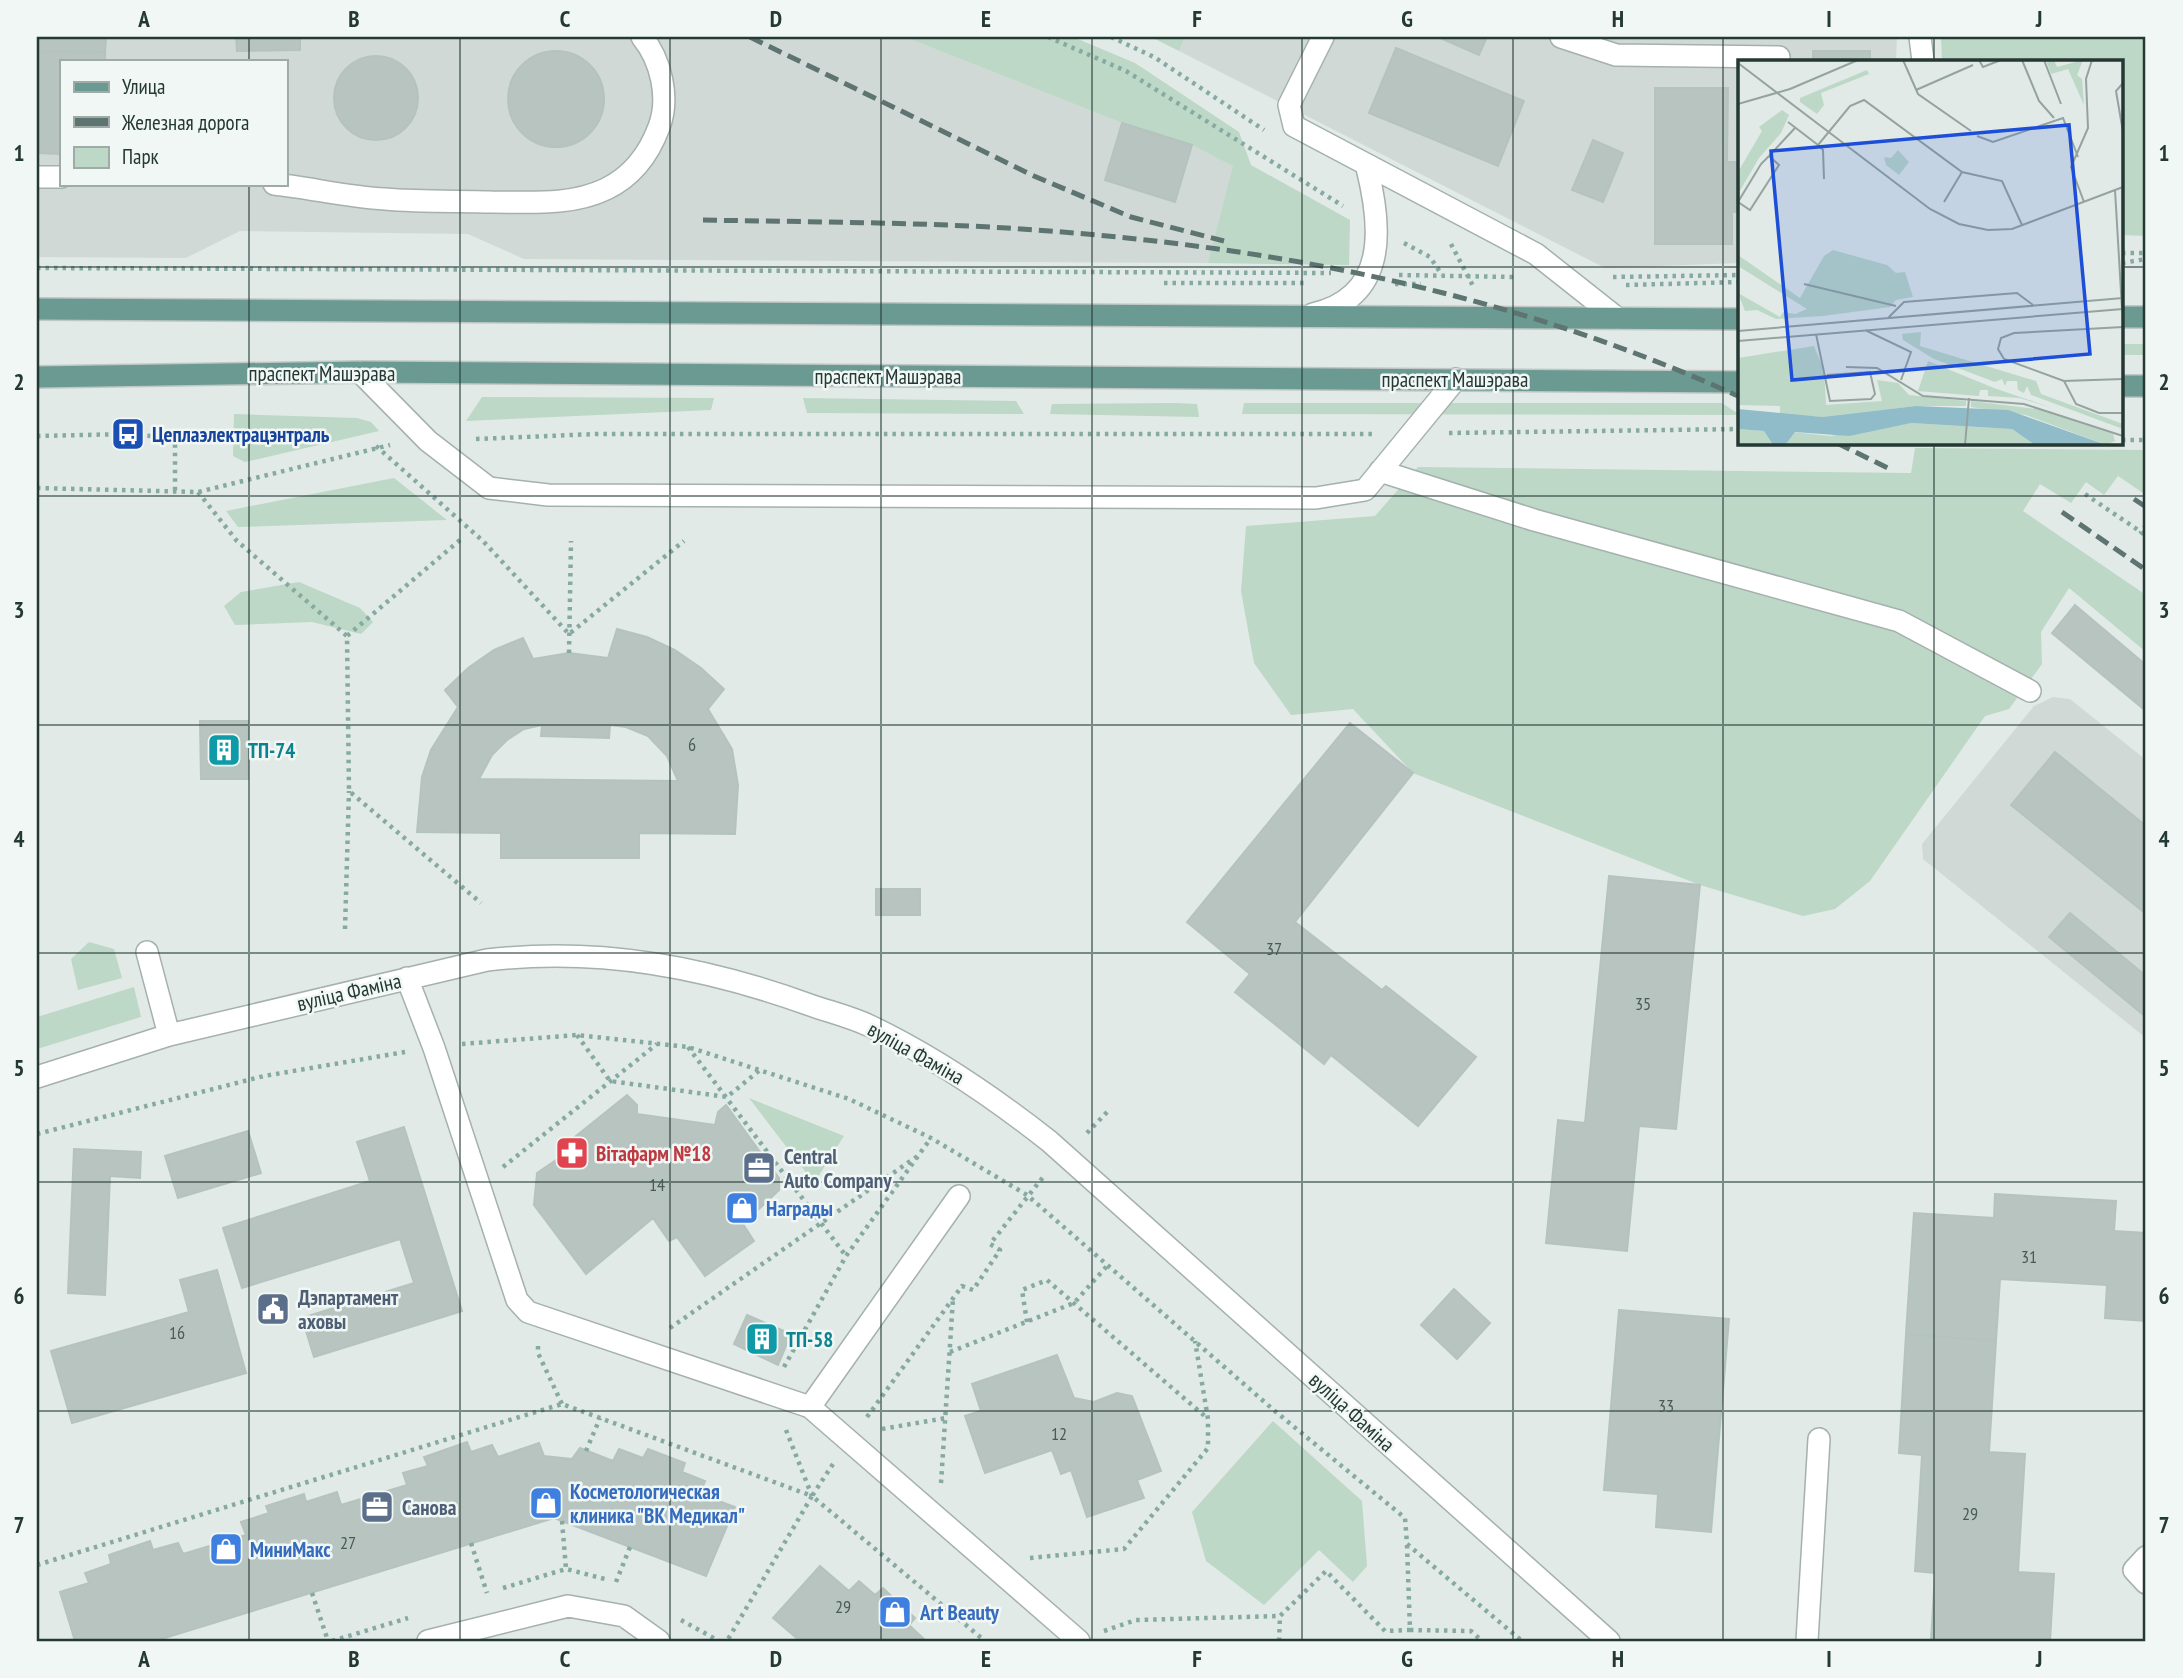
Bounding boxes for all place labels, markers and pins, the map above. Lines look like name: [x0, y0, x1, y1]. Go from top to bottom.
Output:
bus stop icon: Цеплаэлектрацэнтраль: [109, 415, 147, 453]
place label: Цеплаэлектрацэнтраль: [152, 421, 330, 448]
building icon: ТП-74: [205, 731, 243, 769]
place label: ТП-74: [248, 737, 295, 764]
pharmacy icon: Вітафарм №18: [553, 1134, 591, 1172]
place label: Вітафарм №18: [596, 1140, 711, 1167]
place label: Central Auto Company: [783, 1143, 892, 1194]
office icon: Central Auto Company: [740, 1149, 778, 1187]
shop icon: Награды: [723, 1189, 761, 1227]
place label: Награды: [766, 1195, 833, 1222]
place label: Дэпартамент аховы: [298, 1284, 399, 1335]
public building icon: Дэпартамент аховы: [254, 1290, 292, 1328]
building icon: ТП-58: [743, 1320, 781, 1358]
place label: ТП-58: [786, 1326, 833, 1353]
place label: Косметологическая клиника "ВК Медикал": [570, 1478, 745, 1529]
shop icon: Косметологическая клиника "ВК Медикал": [527, 1484, 565, 1522]
office icon: Санова: [358, 1488, 396, 1526]
place label: Санова: [402, 1494, 457, 1521]
shop icon: МиниМакс: [207, 1530, 245, 1568]
place label: МиниМакс: [250, 1536, 331, 1563]
shop icon: Art Beauty: [876, 1593, 914, 1631]
place label: Art Beauty: [919, 1599, 1000, 1626]

